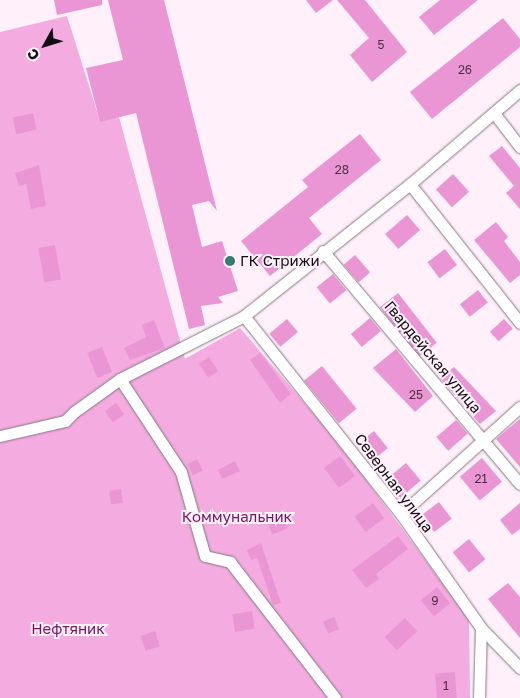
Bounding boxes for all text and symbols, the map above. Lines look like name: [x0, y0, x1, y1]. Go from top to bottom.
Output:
north arrow: [20, 20, 70, 70]
house number: 5: [378, 38, 384, 52]
text: С: [23, 46, 43, 64]
house number: 26: [458, 63, 472, 77]
house number: 28: [335, 163, 349, 177]
place label: ГК Стрижи: [240, 252, 320, 270]
marker: ГК Стрижи: [224, 255, 236, 267]
street label: Гвардейская улица: [381, 297, 485, 417]
house number: 25: [409, 388, 423, 402]
street label: Северная улица: [351, 430, 437, 536]
house number: 21: [475, 472, 487, 486]
park label: Коммунальник: [182, 508, 292, 526]
house number: 9: [431, 594, 439, 608]
park label: Нефтяник: [31, 620, 105, 638]
house number: 1: [443, 679, 449, 693]

